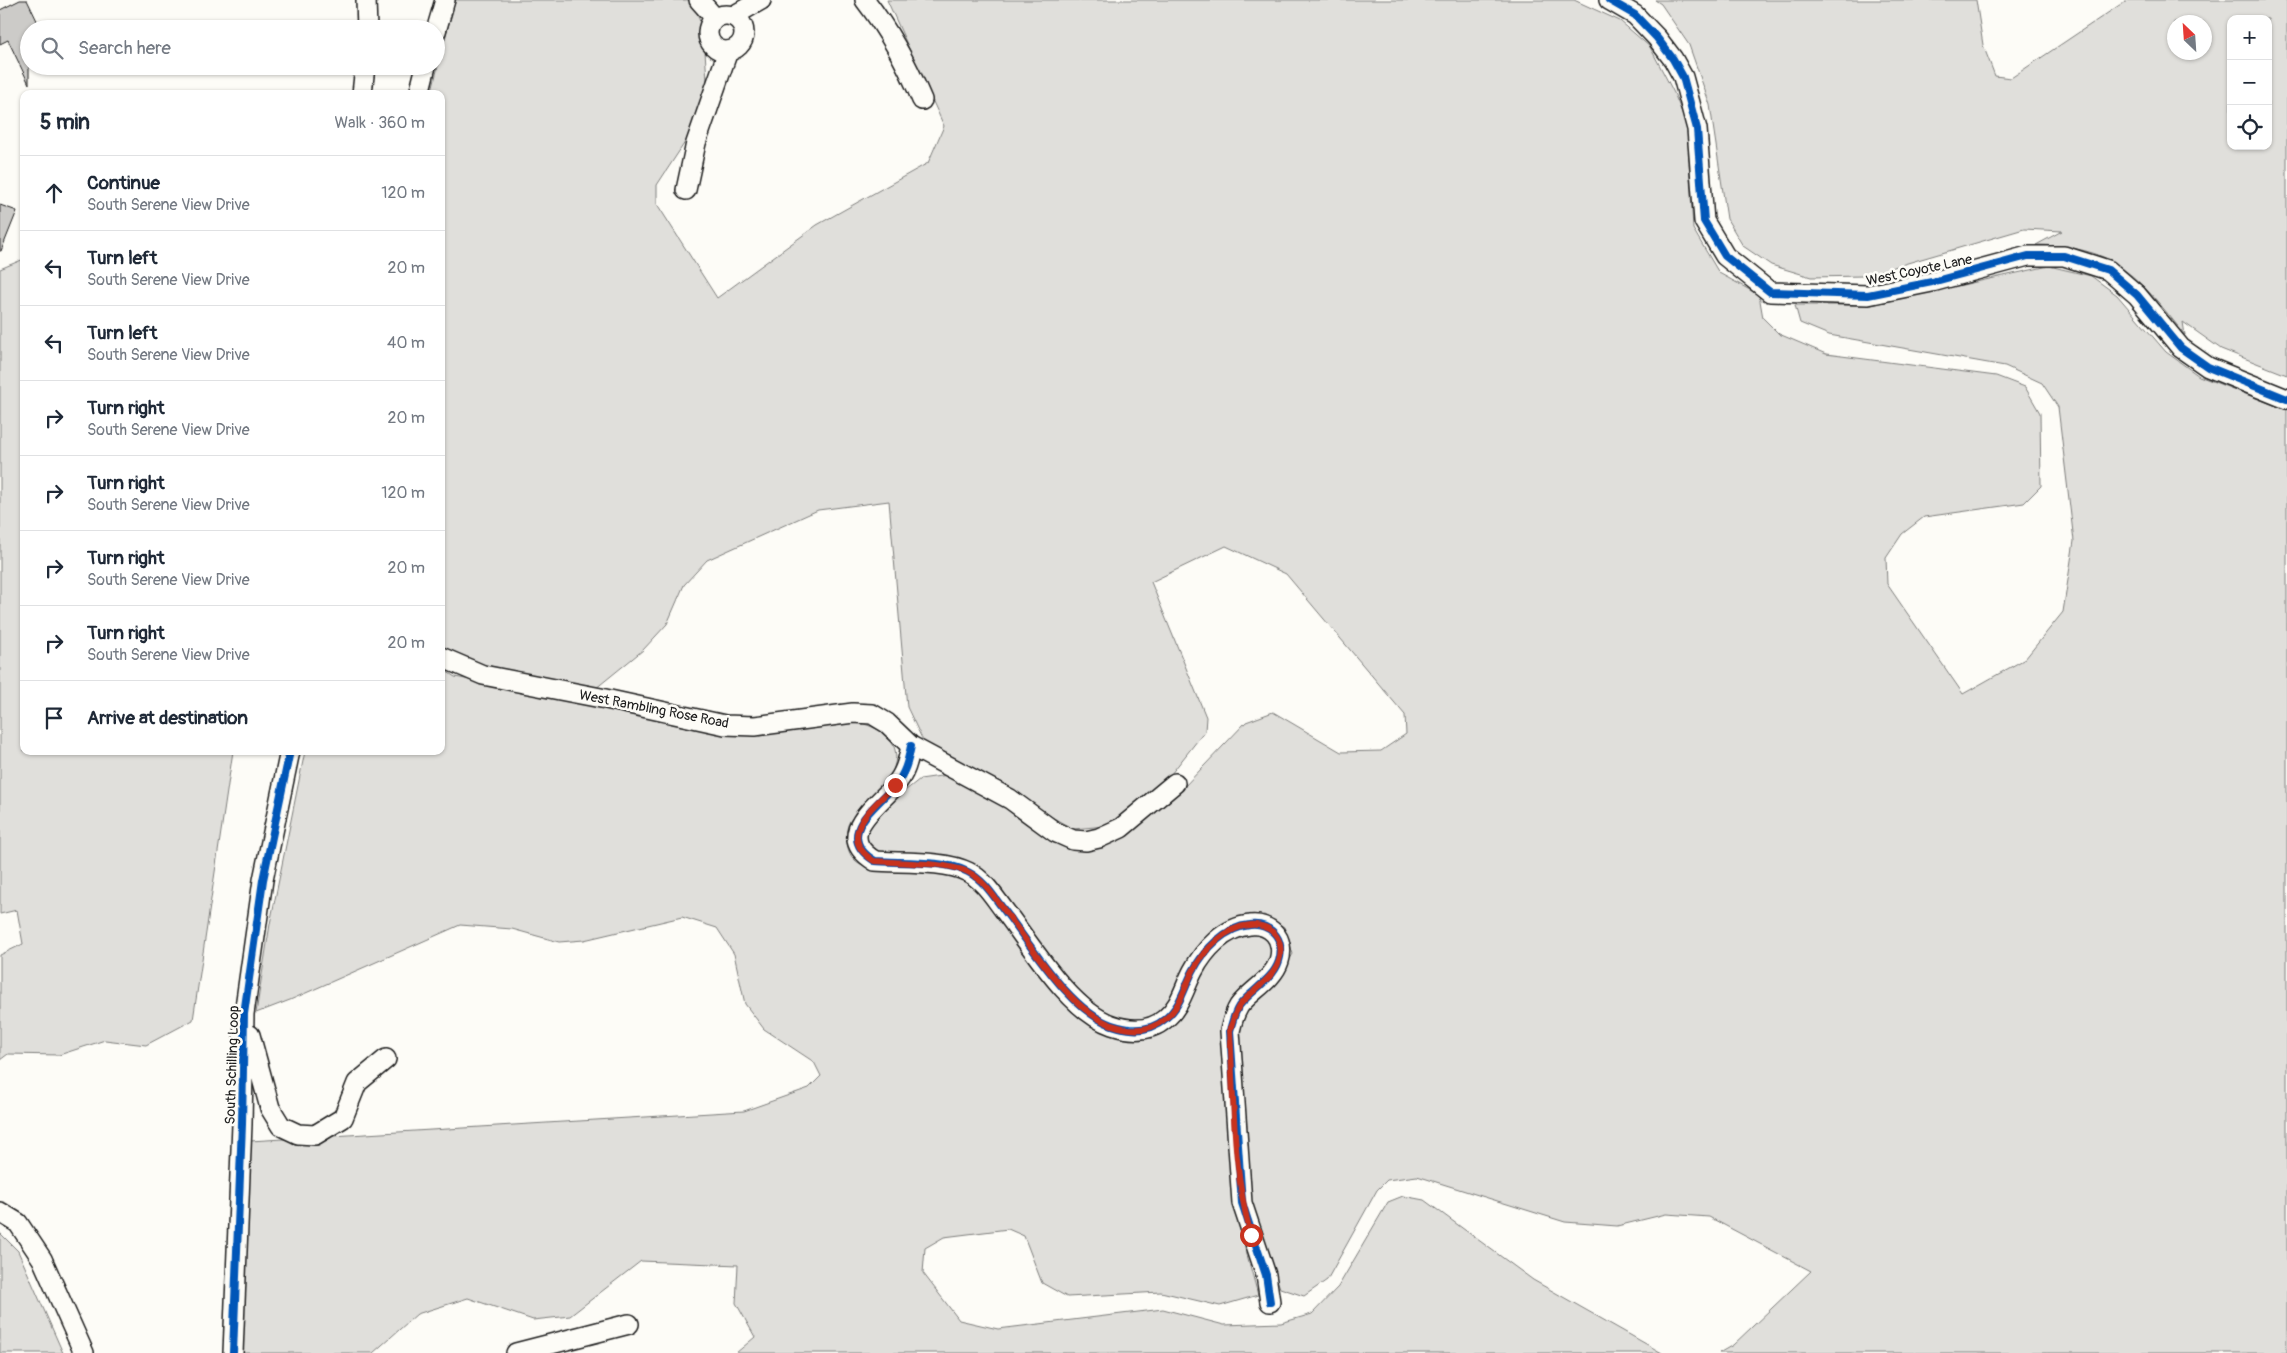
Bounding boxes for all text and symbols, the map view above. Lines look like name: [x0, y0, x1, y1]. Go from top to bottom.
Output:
north arrow: [2167, 15, 2212, 60]
map controls: [2227, 15, 2272, 150]
button: +: [2227, 15, 2272, 60]
search box: [20, 20, 445, 75]
icon: search: [38, 34, 66, 62]
text: Search here: [78, 36, 171, 60]
button: −: [2227, 60, 2272, 105]
button: locate: [2227, 105, 2272, 150]
text: 5 min: [40, 109, 90, 136]
text: Walk · 360 m: [334, 113, 425, 133]
text: Continue: [87, 171, 160, 195]
icon: ahead: [40, 179, 68, 207]
text: 120 m: [381, 183, 425, 203]
text: South Serene View Drive: [87, 195, 250, 215]
text: Turn left: [87, 246, 157, 270]
street label: West Coyote Lane: [1864, 250, 1974, 290]
icon: left: [40, 254, 68, 282]
text: 20 m: [387, 258, 425, 278]
text: South Serene View Drive: [87, 270, 250, 290]
text: Turn left: [87, 321, 157, 345]
icon: left: [40, 329, 68, 357]
text: 40 m: [387, 333, 425, 353]
text: South Serene View Drive: [87, 345, 250, 365]
text: Turn right: [87, 396, 165, 420]
icon: right: [40, 404, 68, 432]
text: 20 m: [387, 408, 425, 428]
text: South Serene View Drive: [87, 420, 250, 440]
text: Turn right: [87, 471, 165, 495]
icon: right: [40, 479, 68, 507]
text: 120 m: [381, 483, 425, 503]
text: South Serene View Drive: [87, 495, 250, 515]
text: Turn right: [87, 546, 165, 570]
icon: right: [40, 554, 68, 582]
text: 20 m: [387, 558, 425, 578]
text: South Serene View Drive: [87, 570, 250, 590]
text: Turn right: [87, 621, 165, 645]
icon: right: [40, 629, 68, 657]
text: 20 m: [387, 633, 425, 653]
text: South Serene View Drive: [87, 645, 250, 665]
street label: West Rambling Rose Road: [578, 686, 730, 732]
icon: arrive: [40, 704, 68, 732]
text: Arrive at destination: [87, 706, 248, 730]
route end: [884, 774, 907, 797]
street label: South Schilling Loop: [221, 1005, 243, 1125]
route start: [1240, 1224, 1263, 1247]

